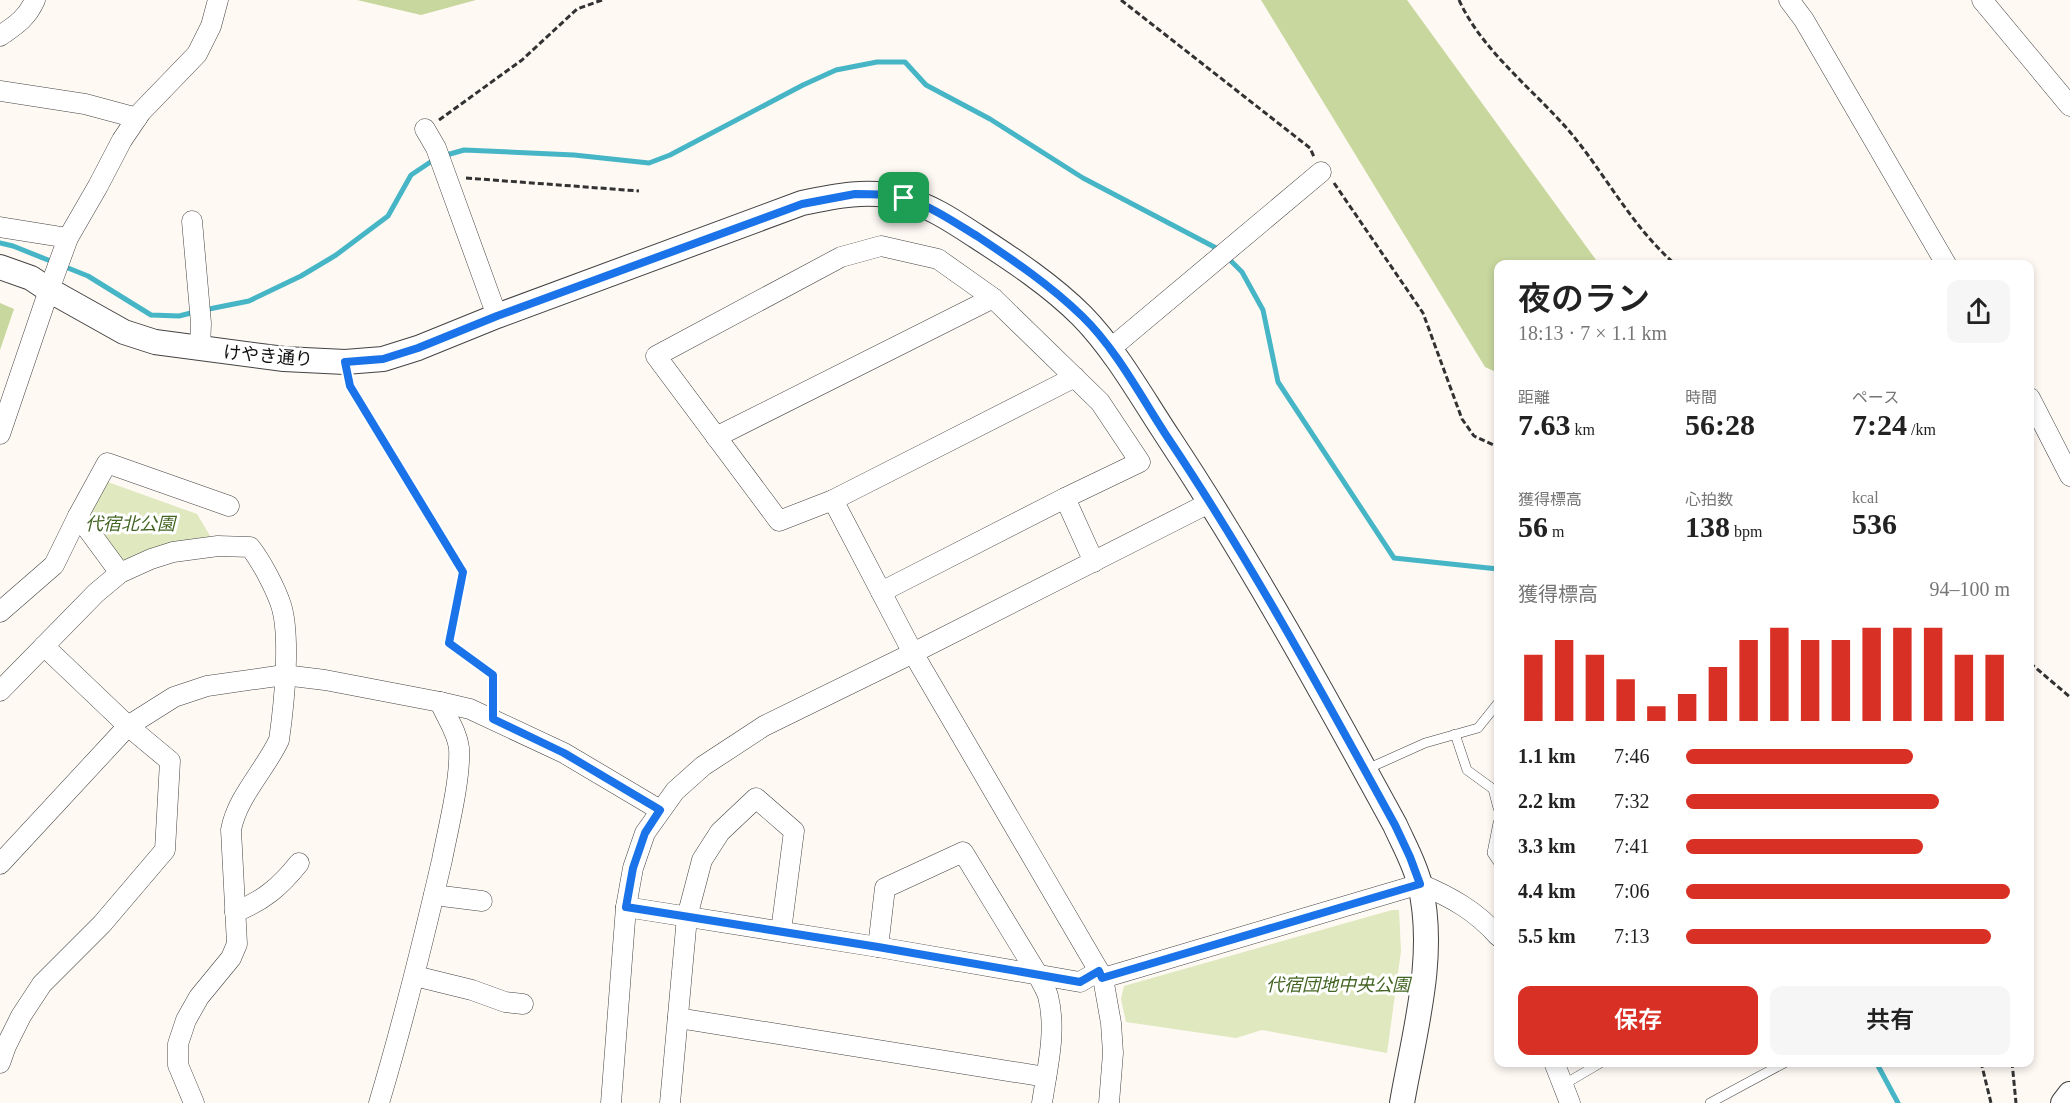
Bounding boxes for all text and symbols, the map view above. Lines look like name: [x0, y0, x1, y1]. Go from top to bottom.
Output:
pin: [878, 172, 929, 223]
icon: arrive: [887, 181, 920, 214]
button: share: [1947, 280, 2010, 343]
text: 夜のラン: [1518, 281, 1650, 317]
text: 18:13 · 7 × 1.1 km: [1518, 322, 1667, 344]
street label: けやき通り: [222, 342, 314, 370]
text: 距離: [1518, 389, 1550, 406]
text: 時間: [1685, 389, 1717, 406]
text: ペース: [1852, 389, 1899, 406]
text: 7.63: [1518, 408, 1571, 441]
text: 56:28: [1685, 408, 1755, 441]
text: 7:24: [1852, 408, 1907, 441]
text: km: [1571, 421, 1595, 438]
text: /km: [1907, 421, 1936, 438]
text: kcal: [1852, 489, 1879, 506]
text: 獲得標高: [1518, 491, 1582, 508]
text: 心拍数: [1685, 491, 1733, 508]
text: 536: [1852, 507, 1897, 540]
text: 56: [1518, 510, 1548, 543]
text: 138: [1685, 510, 1730, 543]
park label: 代宿北公園: [85, 514, 178, 534]
text: m: [1548, 523, 1564, 540]
text: bpm: [1730, 523, 1762, 540]
text: 94–100 m: [1929, 578, 2010, 600]
text: 獲得標高: [1518, 583, 1598, 605]
text: 1.1 km: [1518, 745, 1576, 767]
text: 7:46: [1614, 745, 1650, 767]
text: 2.2 km: [1518, 790, 1576, 812]
text: 7:32: [1614, 790, 1650, 812]
text: 3.3 km: [1518, 835, 1576, 857]
text: 7:41: [1614, 835, 1650, 857]
text: 4.4 km: [1518, 880, 1576, 902]
text: 7:06: [1614, 880, 1650, 902]
text: 5.5 km: [1518, 925, 1576, 947]
text: 7:13: [1614, 925, 1650, 947]
park label: 代宿団地中央公園: [1266, 975, 1413, 995]
button: 保存: [1518, 986, 1758, 1055]
button: 共有: [1770, 986, 2010, 1055]

